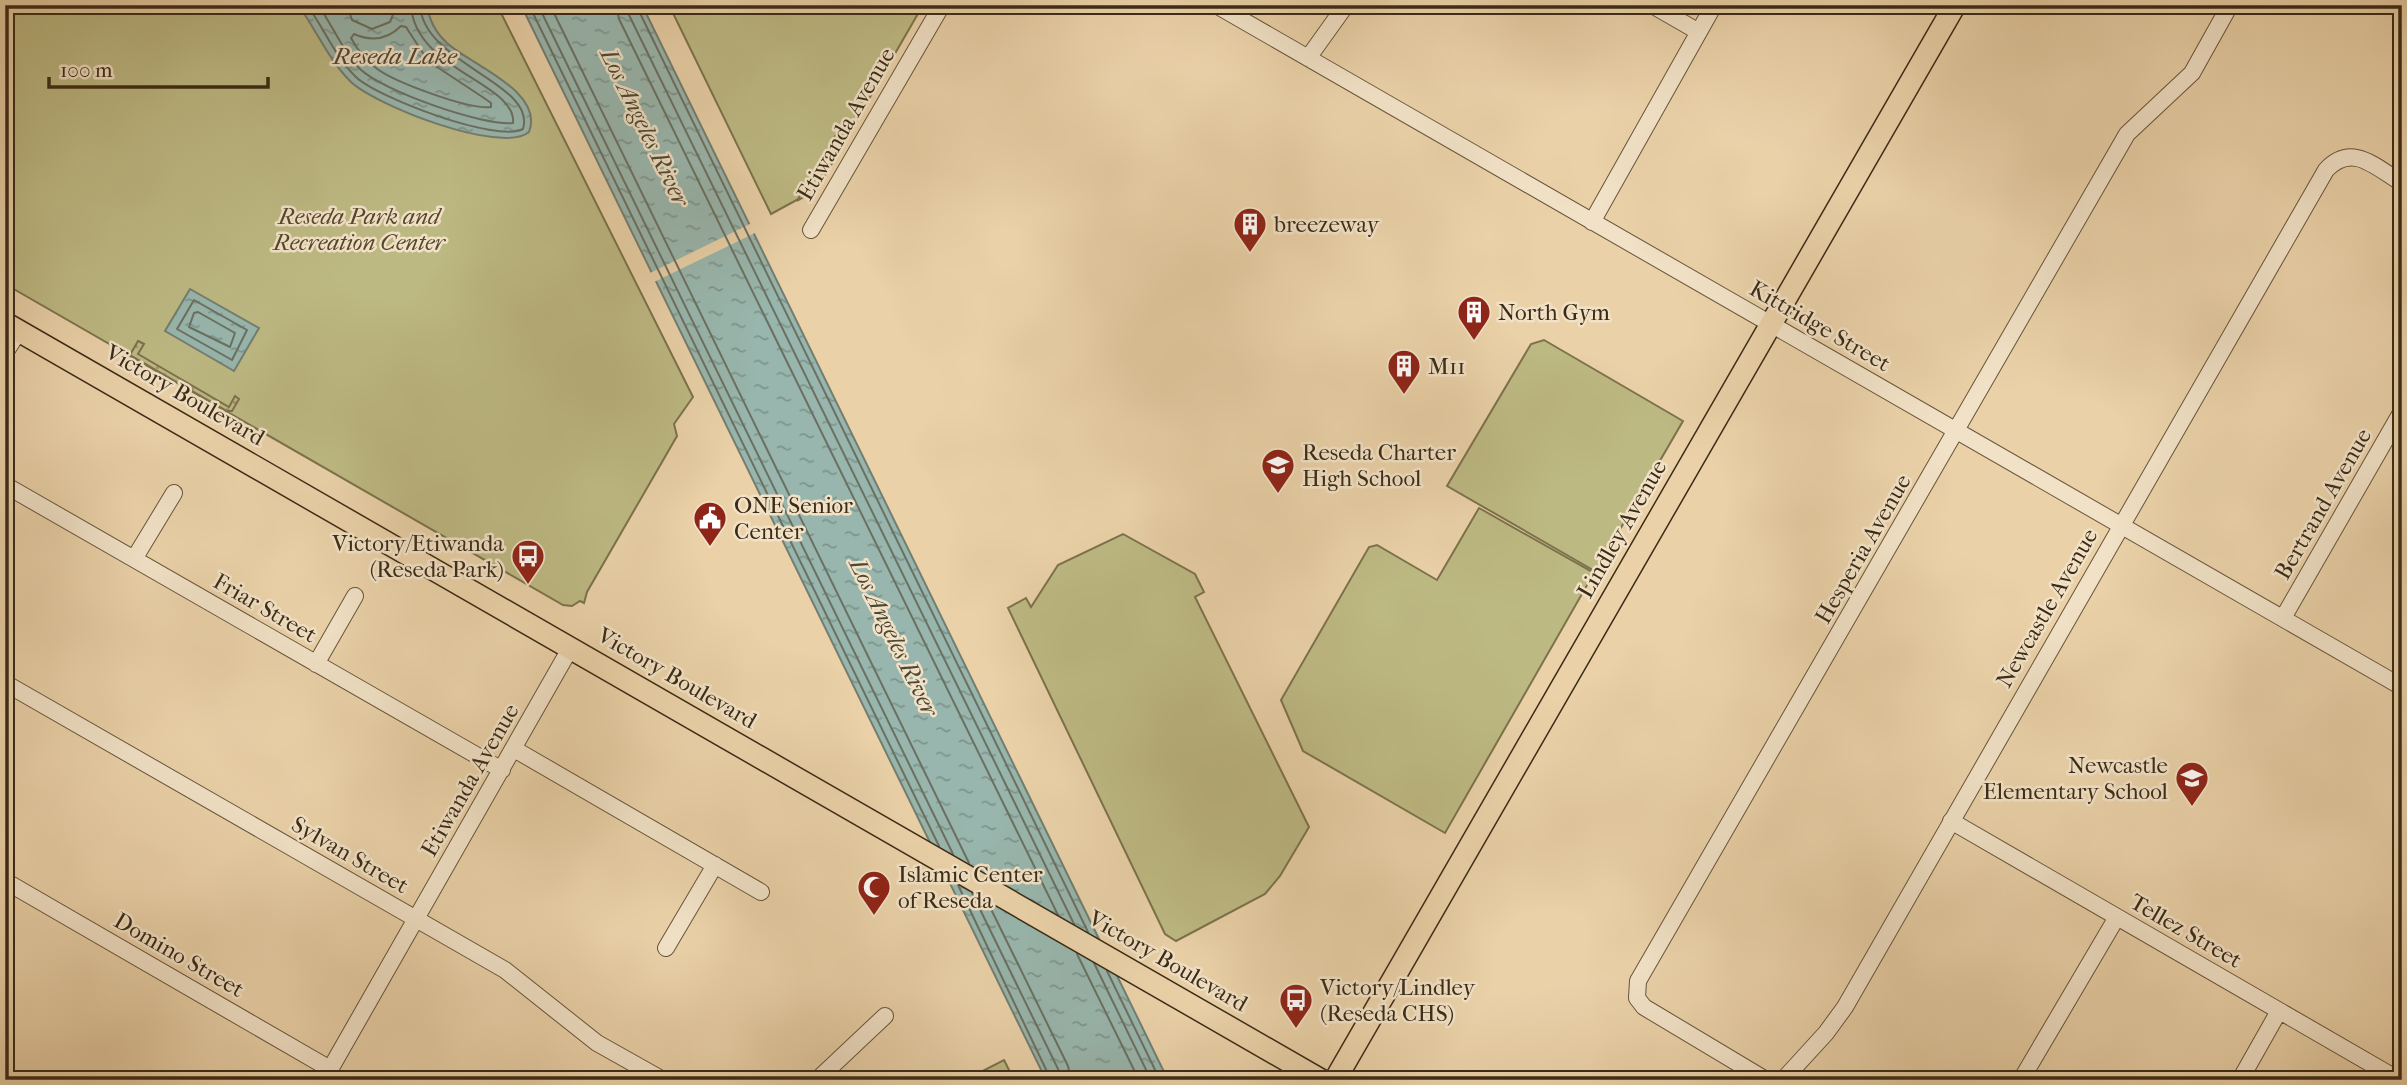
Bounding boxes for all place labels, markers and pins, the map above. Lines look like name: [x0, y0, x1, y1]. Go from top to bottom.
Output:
building icon: breezeway: [1231, 205, 1269, 254]
place label: breezeway: [1273, 211, 1380, 238]
building icon: North Gym: [1455, 293, 1493, 342]
place label: North Gym: [1498, 299, 1610, 326]
building icon: M11: [1385, 347, 1423, 396]
place label: M11: [1428, 353, 1465, 380]
place label: Reseda Charter High School: [1302, 439, 1456, 492]
school or university icon: Reseda Charter High School: [1259, 446, 1297, 495]
place label: ONE Senior Center: [734, 492, 853, 545]
public building icon: ONE Senior Center: [691, 499, 729, 548]
place label: Victory/Etiwanda (Reseda Park): [331, 530, 504, 583]
bus stop icon: Victory/Etiwanda (Reseda Park): [509, 537, 547, 586]
place label: Newcastle Elementary School: [1983, 752, 2169, 805]
school or university icon: Newcastle Elementary School: [2173, 759, 2211, 808]
place label: Islamic Center of Reseda: [898, 861, 1043, 914]
mosque icon: Islamic Center of Reseda: [855, 868, 893, 917]
place label: Victory/Lindley (Reseda CHS): [1319, 974, 1476, 1027]
bus stop icon: Victory/Lindley (Reseda CHS): [1277, 981, 1315, 1030]

